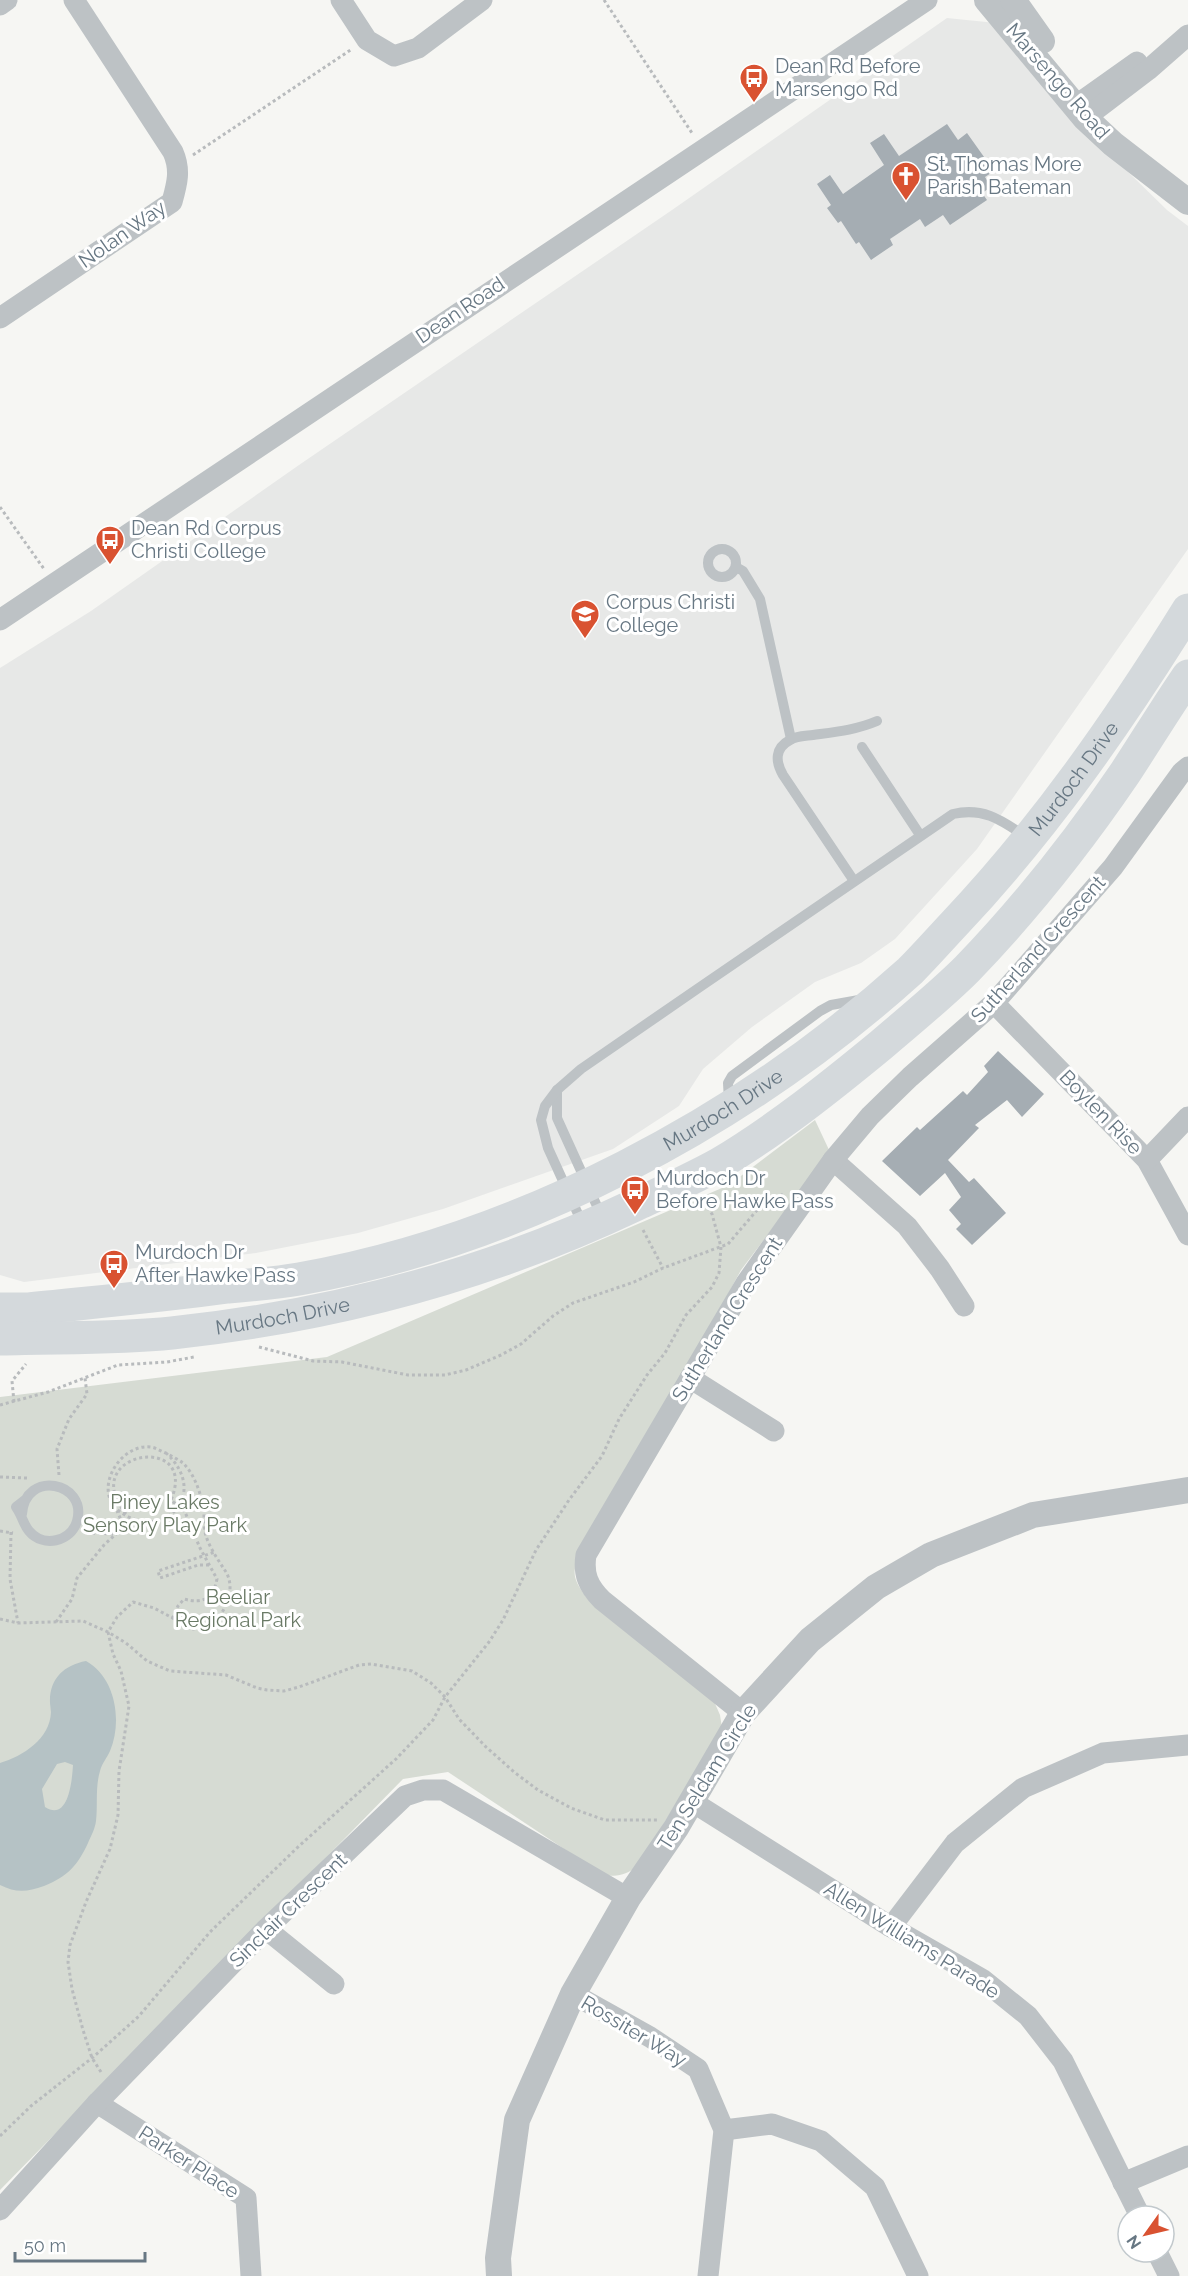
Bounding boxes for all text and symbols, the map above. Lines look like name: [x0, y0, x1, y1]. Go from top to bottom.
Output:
street label: Marsengo Road: [1001, 18, 1115, 144]
place label: Dean Rd Before Marsengo Rd: [775, 54, 921, 101]
bus stop icon: Dean Rd Before Marsengo Rd: [738, 62, 770, 104]
place label: St. Thomas More Parish Bateman: [927, 152, 1082, 199]
church icon: St. Thomas More Parish Bateman: [890, 160, 922, 202]
street label: Nolan Way: [74, 195, 170, 273]
street label: Dean Road: [411, 272, 509, 348]
place label: Dean Rd Corpus Christi College: [131, 516, 282, 563]
bus stop icon: Dean Rd Corpus Christi College: [94, 524, 126, 566]
place label: Corpus Christi College: [606, 590, 735, 637]
school or university icon: Corpus Christi College: [569, 598, 601, 640]
street label: Murdoch Drive: [1023, 717, 1124, 841]
street label: Sutherland Crescent: [966, 870, 1110, 1027]
street label: Murdoch Drive: [659, 1064, 787, 1156]
street label: Boylen Rise: [1055, 1065, 1147, 1159]
place label: Murdoch Dr Before Hawke Pass: [656, 1166, 834, 1213]
bus stop icon: Murdoch Dr Before Hawke Pass: [619, 1174, 651, 1216]
street label: Sutherland Crescent: [667, 1232, 788, 1406]
place label: Murdoch Dr After Hawke Pass: [135, 1240, 296, 1287]
bus stop icon: Murdoch Dr After Hawke Pass: [98, 1248, 130, 1290]
street label: Murdoch Drive: [214, 1292, 352, 1340]
park label: Piney Lakes Sensory Play Park: [83, 1490, 248, 1537]
park label: Beeliar Regional Park: [175, 1585, 302, 1632]
street label: Ten Seldam Circle: [652, 1699, 762, 1854]
street label: Sinclair Crescent: [224, 1848, 352, 1972]
street label: Allen Williams Parade: [820, 1876, 1004, 2004]
street label: Rossiter Way: [577, 1990, 691, 2072]
street label: Parker Place: [134, 2121, 244, 2204]
north arrow: [1116, 2204, 1176, 2264]
scale bar: [15, 2225, 146, 2263]
text: N: [1123, 2232, 1145, 2252]
text: 50 m: [24, 2235, 66, 2256]

